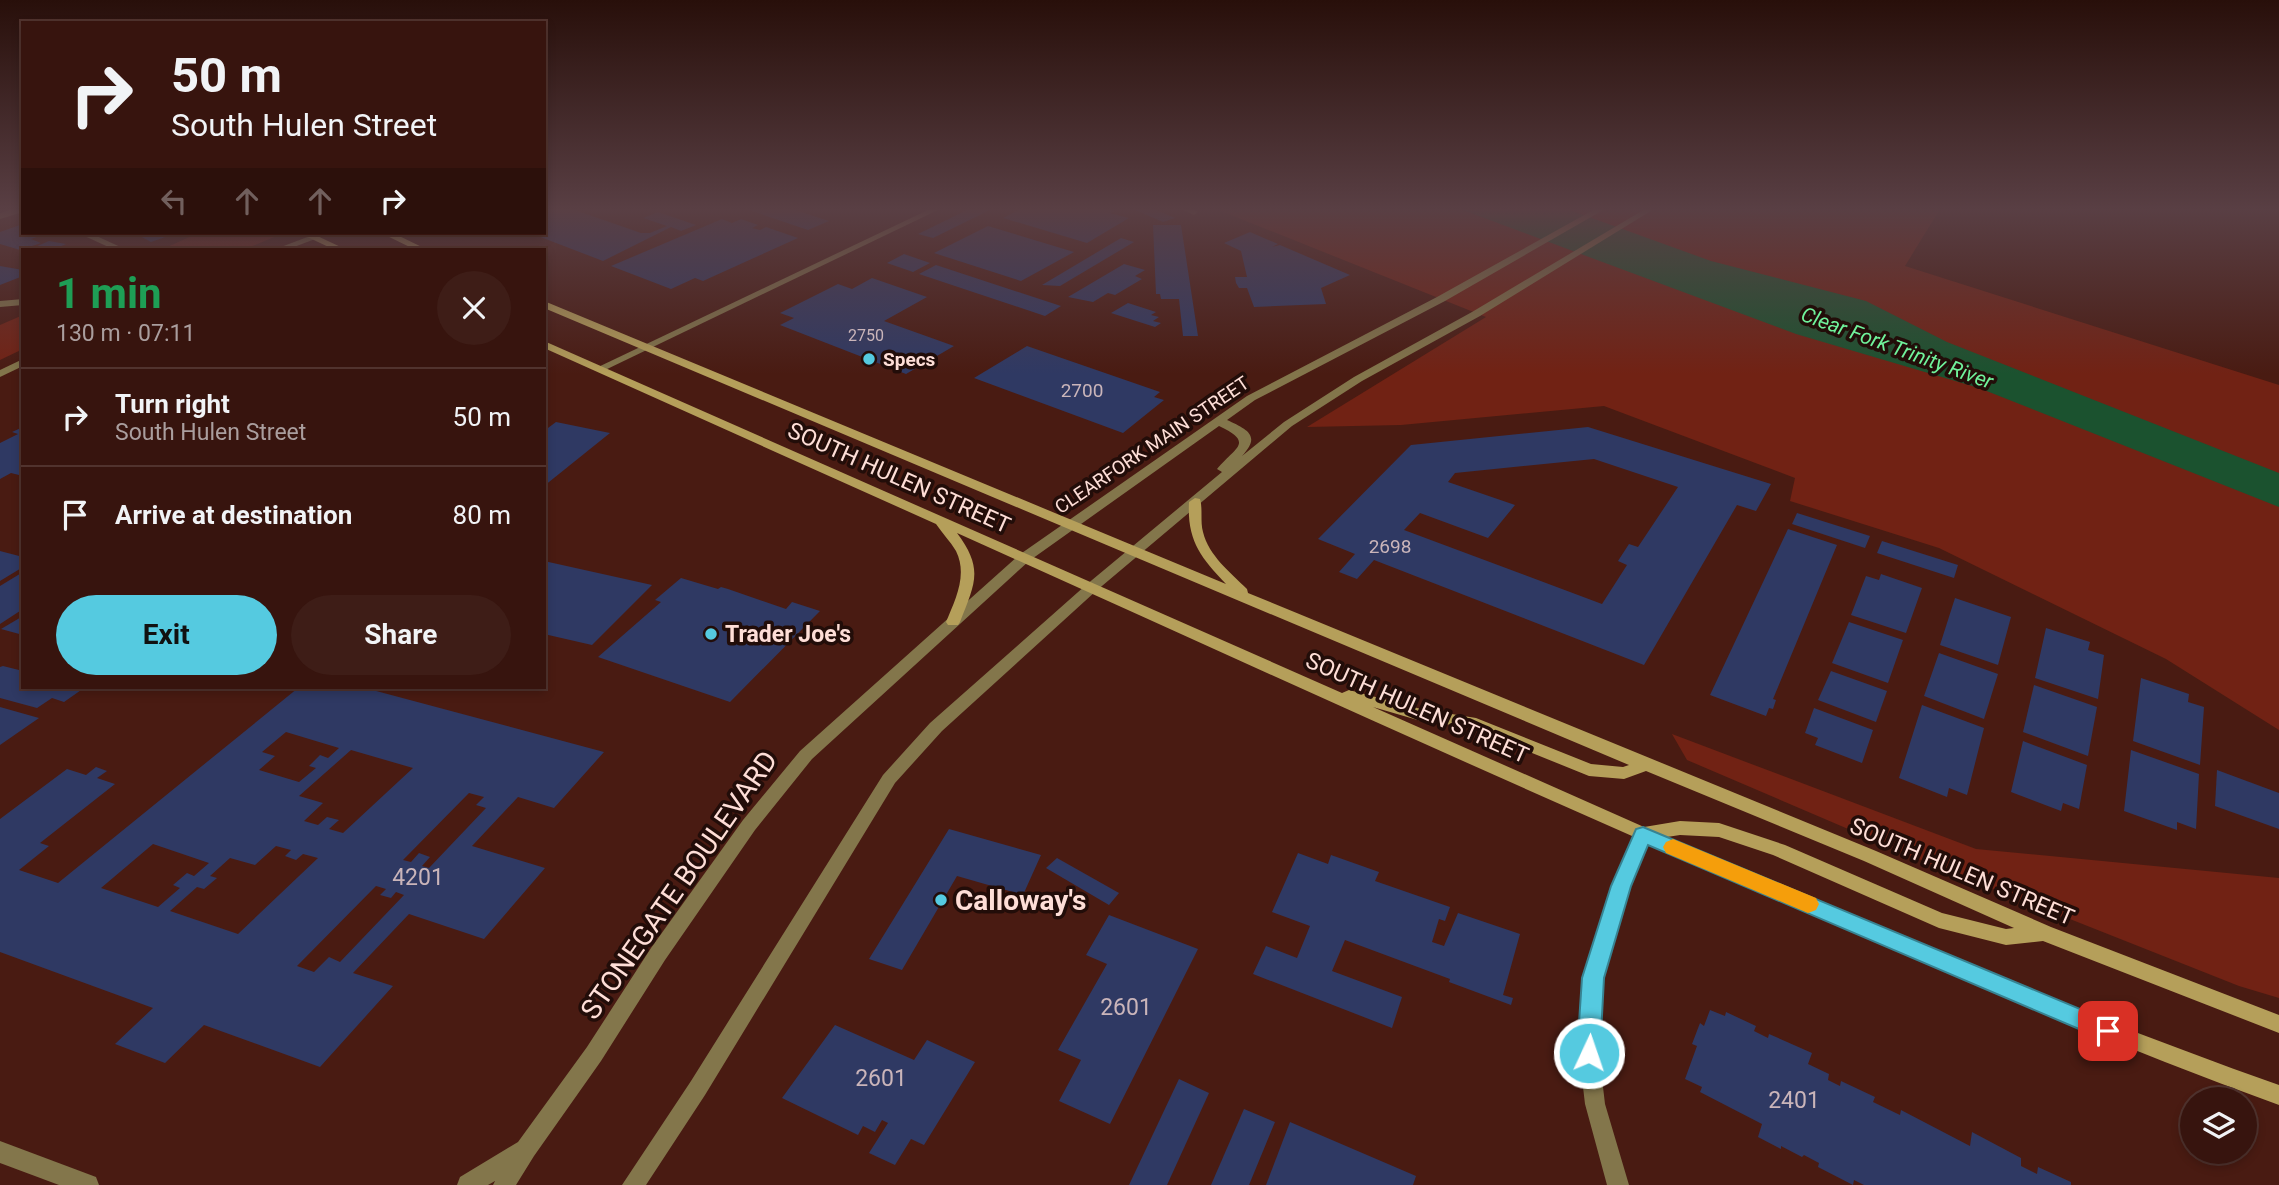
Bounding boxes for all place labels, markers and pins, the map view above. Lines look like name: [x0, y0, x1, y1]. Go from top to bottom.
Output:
place label: Specs: [883, 348, 936, 371]
marker: Specs: [861, 351, 877, 367]
place label: Trader Joe's: [725, 621, 851, 648]
marker: Trader Joe's: [703, 626, 719, 642]
place label: Calloway's: [955, 884, 1086, 917]
marker: Calloway's: [933, 892, 949, 908]
pin: [2078, 1001, 2138, 1061]

